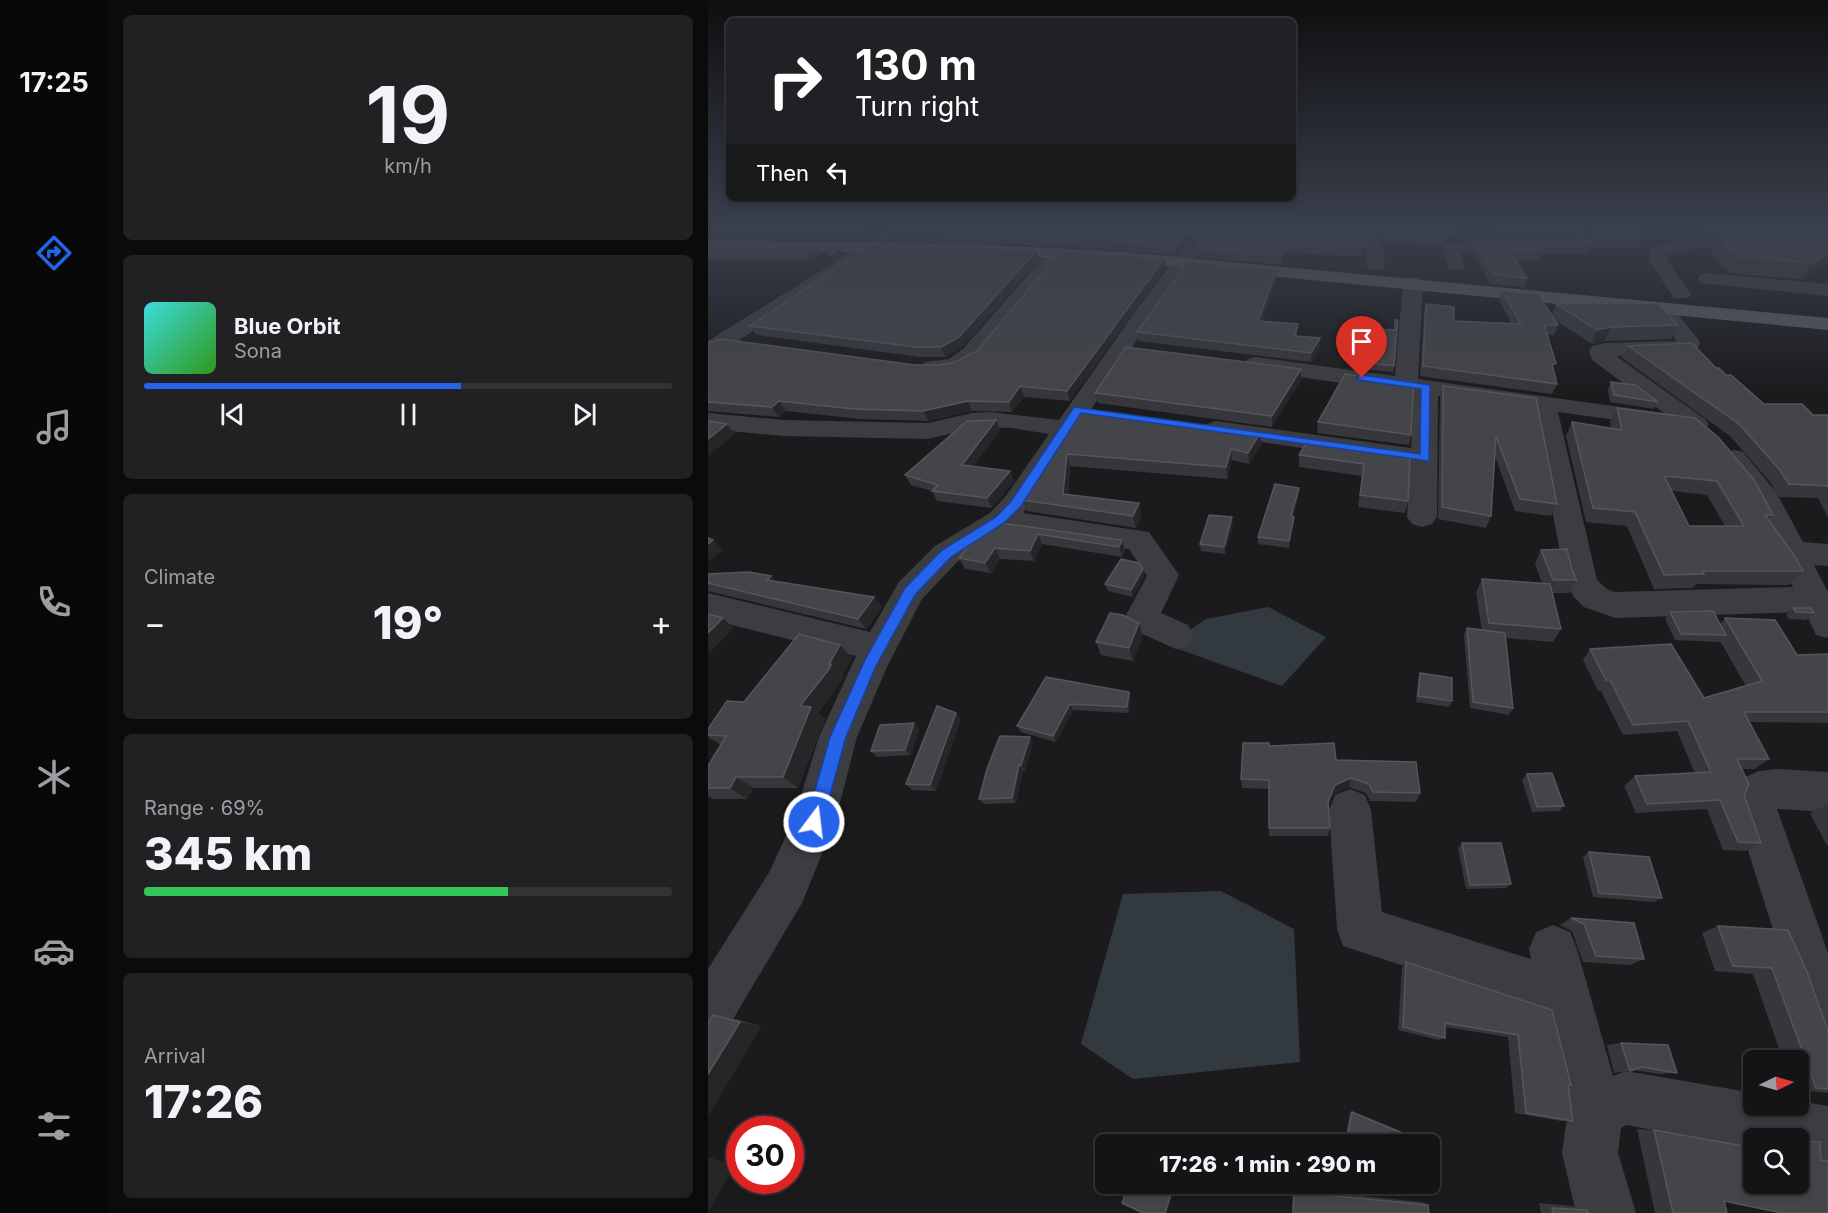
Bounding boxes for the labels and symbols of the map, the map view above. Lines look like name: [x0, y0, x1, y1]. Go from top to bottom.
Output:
pin: [1336, 316, 1387, 378]
position arrow: [782, 790, 846, 854]
north arrow: [1743, 1050, 1809, 1116]
speed limit sign: 30: [726, 1116, 804, 1194]

